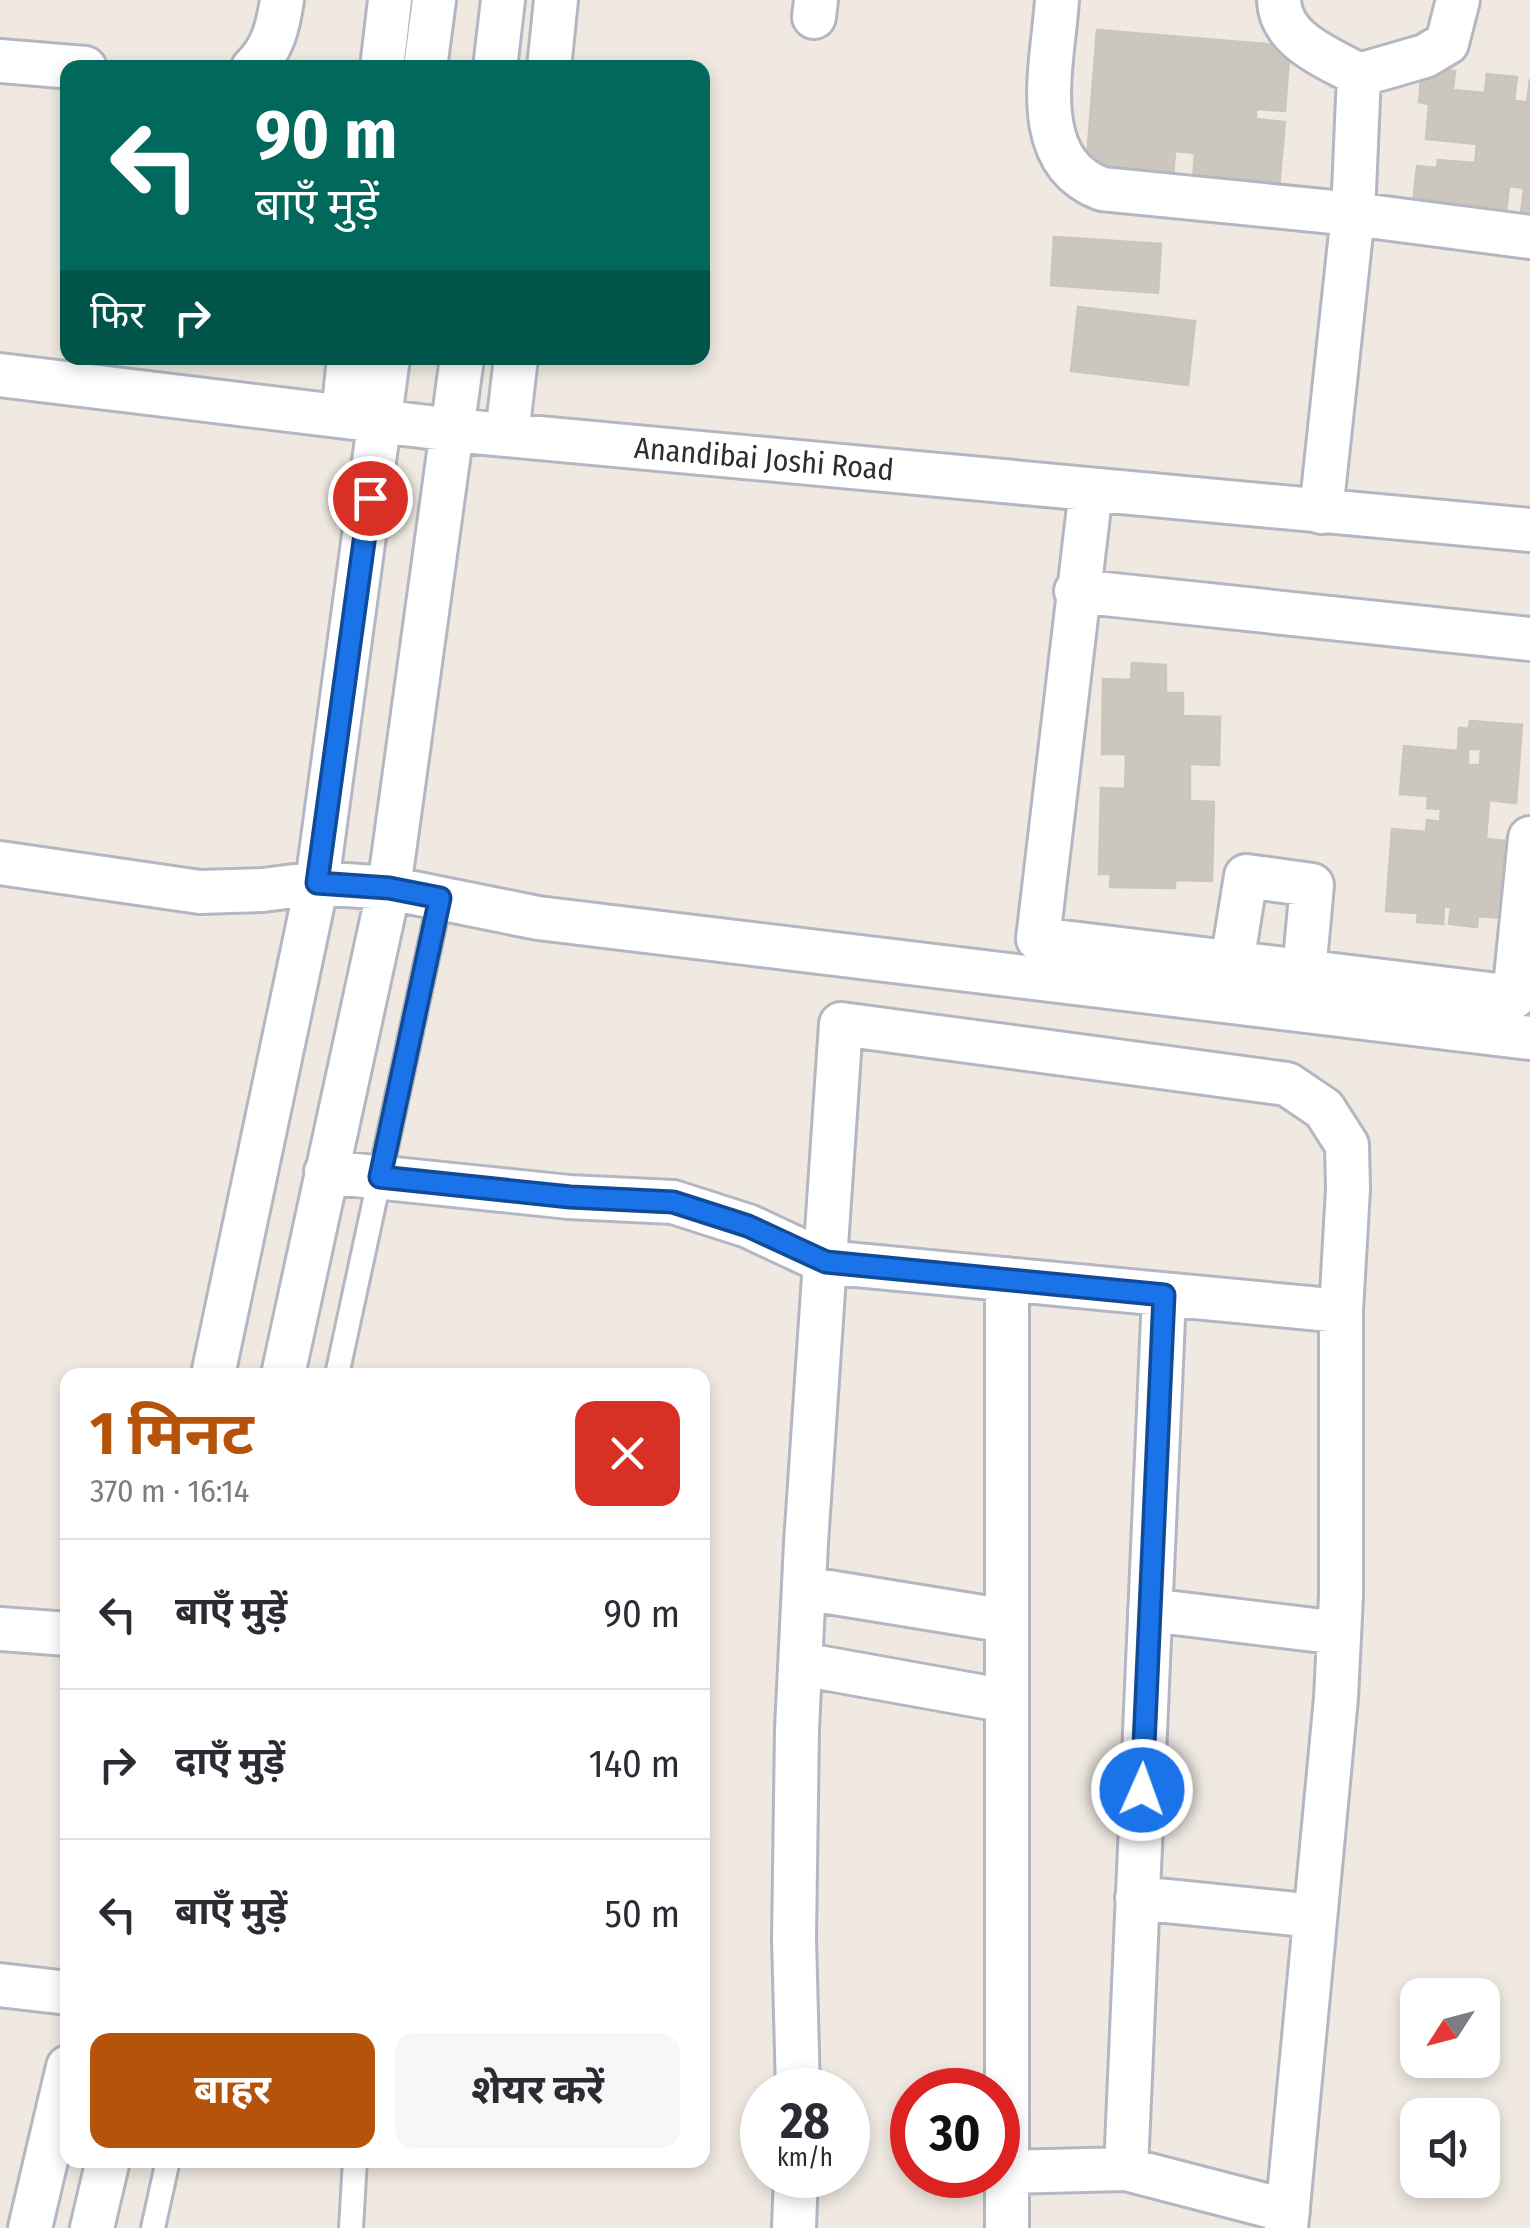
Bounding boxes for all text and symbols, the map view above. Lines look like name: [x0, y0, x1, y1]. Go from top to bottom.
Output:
text: 90 m: [255, 93, 397, 177]
icon: left: [90, 100, 220, 230]
text: बाएँ मुड़ें: [255, 178, 379, 232]
icon: right: [165, 290, 220, 345]
text: फिर: [90, 292, 145, 338]
street label: Anandibai Joshi Road: [633, 430, 895, 488]
pin: [328, 456, 413, 541]
icon: arrive: [343, 471, 398, 526]
text: 1 मिनट: [90, 1398, 254, 1470]
button: close: [575, 1401, 680, 1506]
text: 370 m · 16:14: [90, 1472, 249, 1510]
icon: left: [90, 1587, 145, 1642]
text: बाएँ मुड़ें: [175, 1588, 287, 1634]
text: 90 m: [604, 1591, 680, 1637]
icon: right: [90, 1737, 145, 1792]
text: दाएँ मुड़ें: [175, 1738, 285, 1784]
position arrow: [1090, 1738, 1194, 1842]
text: 140 m: [589, 1741, 680, 1787]
icon: left: [90, 1887, 145, 1942]
text: बाएँ मुड़ें: [175, 1888, 287, 1934]
text: 50 m: [605, 1891, 680, 1937]
north arrow: [1400, 1978, 1500, 2078]
map controls: [1400, 1978, 1500, 2198]
button: बाहर: [90, 2033, 375, 2148]
button: शेयर करें: [395, 2033, 680, 2148]
speed limit sign: 30: [890, 2068, 1020, 2198]
text: 28: [780, 2091, 830, 2151]
button: sound: [1400, 2098, 1500, 2198]
text: km/h: [777, 2143, 833, 2173]

